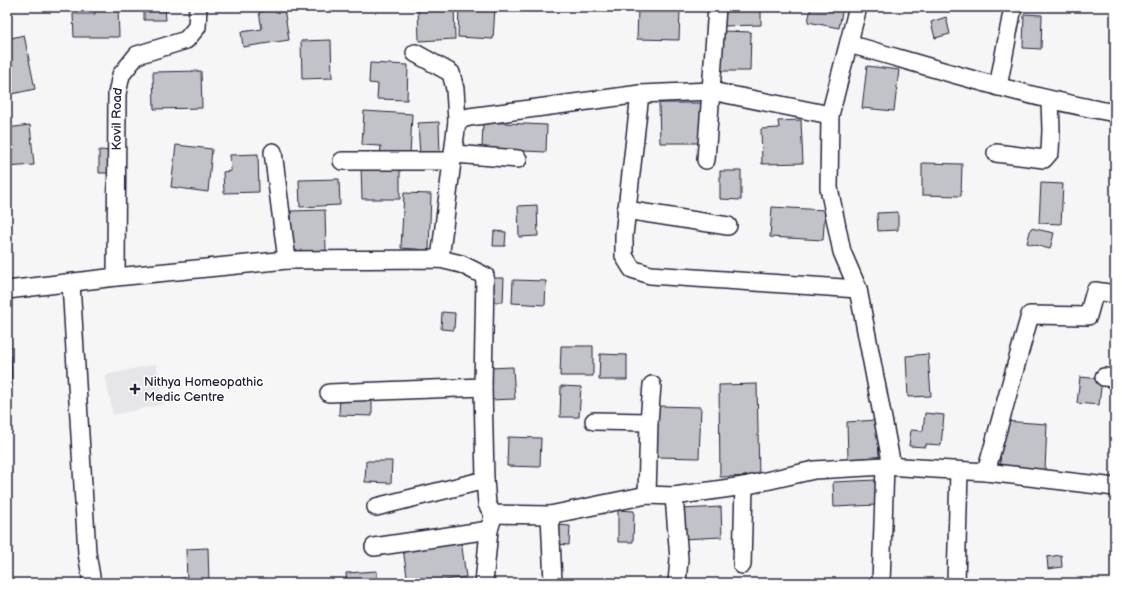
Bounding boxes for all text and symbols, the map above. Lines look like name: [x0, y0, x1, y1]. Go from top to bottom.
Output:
street label: Kovil Road: [109, 86, 126, 150]
place label: Nithya Homeopathic Medic Centre: [144, 374, 263, 405]
marker: Nithya Homeopathic Medic Centre: [129, 383, 141, 395]

